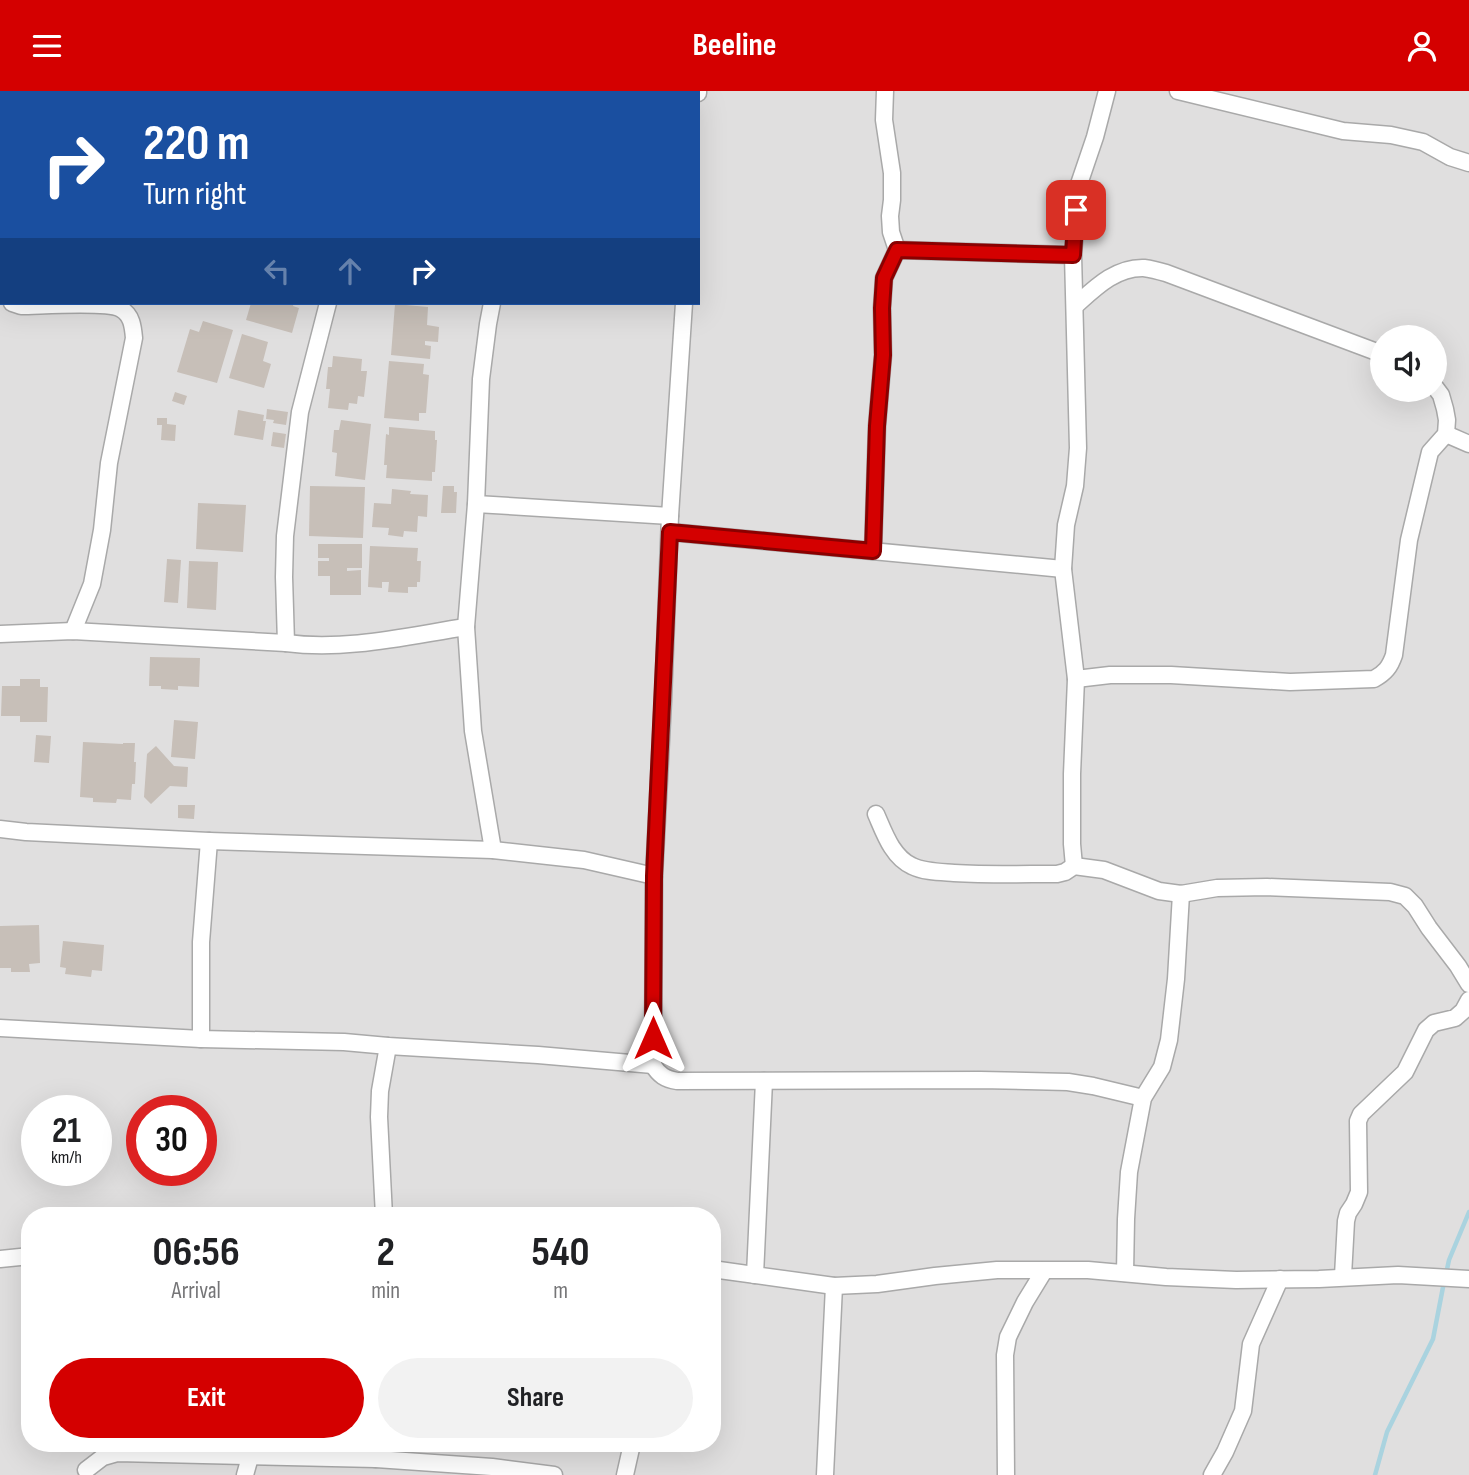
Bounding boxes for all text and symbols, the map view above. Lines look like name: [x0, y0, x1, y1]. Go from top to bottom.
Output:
text: Beeline: [693, 26, 776, 65]
icon: menu: [28, 27, 66, 65]
icon: person: [1403, 27, 1441, 65]
text: 220 m: [143, 115, 249, 174]
icon: right: [28, 119, 119, 210]
text: Turn right: [143, 175, 247, 214]
pin: [1046, 180, 1106, 240]
icon: arrive: [1057, 191, 1095, 229]
icon: left: [258, 252, 296, 290]
icon: ahead: [331, 252, 369, 290]
icon: right: [404, 252, 442, 290]
map controls: [1370, 325, 1447, 402]
button: sound: [1370, 325, 1447, 402]
position arrow: [616, 1001, 690, 1075]
speed limit sign: 30: [126, 1095, 217, 1186]
text: 21: [52, 1110, 81, 1153]
text: km/h: [51, 1147, 82, 1168]
text: 06:56: [152, 1227, 240, 1278]
text: 2: [376, 1227, 395, 1278]
text: 540: [532, 1227, 590, 1278]
text: Arrival: [171, 1277, 221, 1305]
text: min: [371, 1277, 400, 1305]
text: m: [553, 1277, 568, 1305]
button: Exit: [49, 1358, 364, 1438]
button: Share: [378, 1358, 693, 1438]

